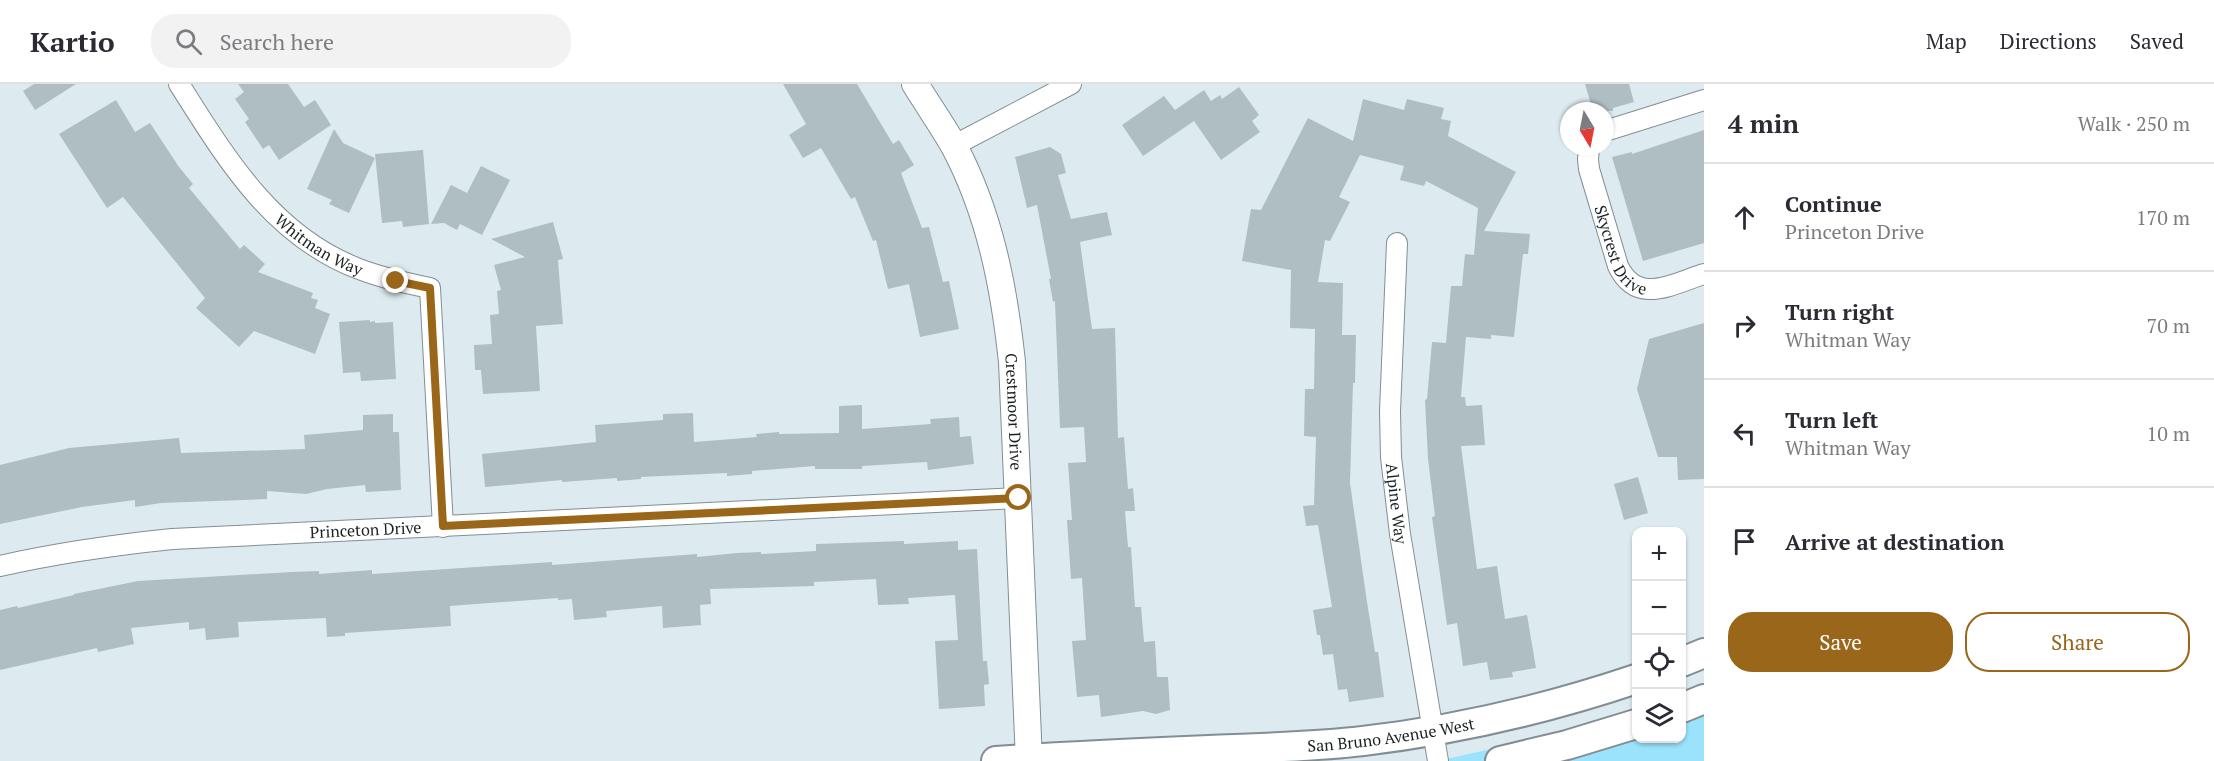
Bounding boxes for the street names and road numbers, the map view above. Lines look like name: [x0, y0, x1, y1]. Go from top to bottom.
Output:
street label: Skycrest Drive: [1589, 203, 1649, 300]
street label: Whitman Way: [270, 209, 367, 281]
street label: Crestmoor Drive: [1000, 352, 1028, 471]
street label: Alpine Way: [1381, 462, 1413, 547]
street label: Princeton Drive: [309, 516, 422, 543]
street label: San Bruno Avenue West: [1307, 712, 1476, 757]

